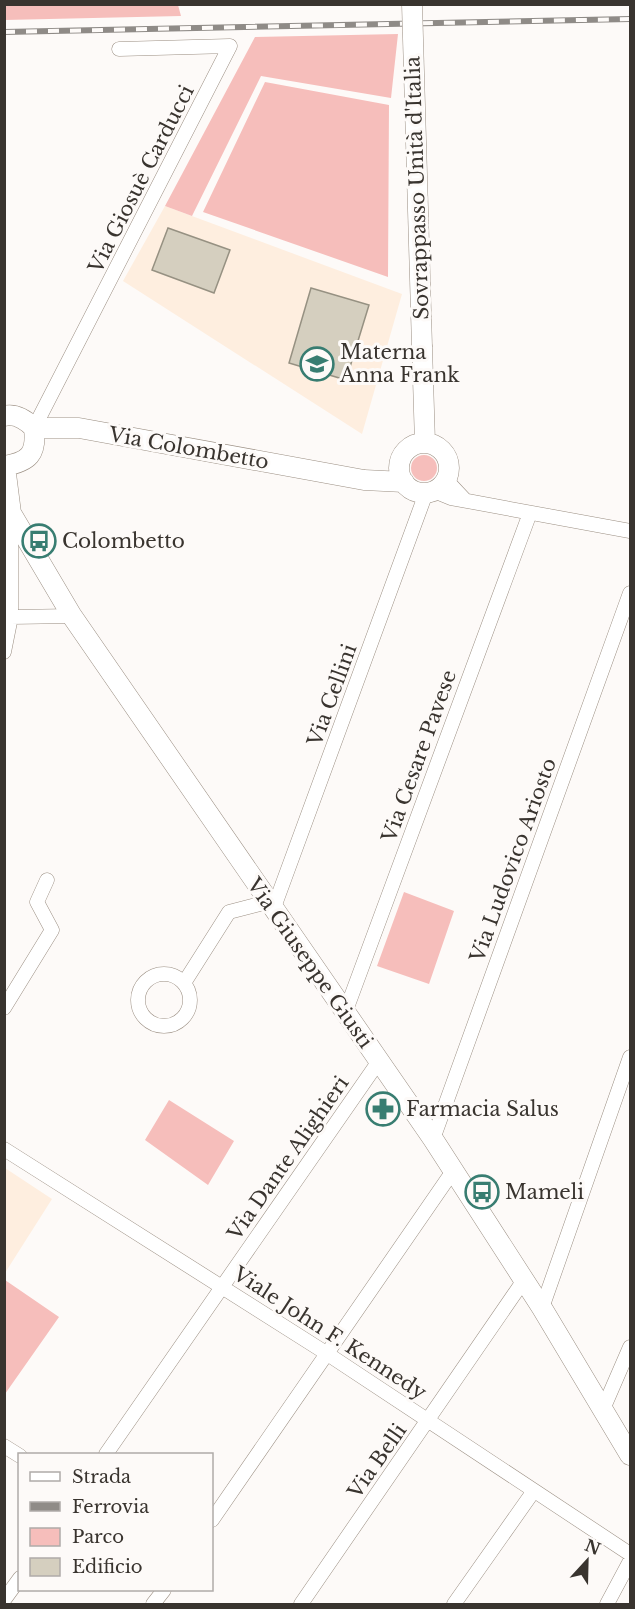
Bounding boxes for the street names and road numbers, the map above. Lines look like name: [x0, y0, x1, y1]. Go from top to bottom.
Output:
street label: Sovrappasso Unità d'Italia: [400, 55, 434, 320]
street label: Via Giosuè Carducci: [83, 81, 199, 278]
street label: Via Colombetto: [106, 422, 271, 474]
street label: Via Cellini: [302, 641, 362, 750]
street label: Via Cesare Pavese: [376, 667, 461, 846]
street label: Via Ludovico Ariosto: [465, 755, 561, 966]
street label: Via Giuseppe Giusti: [242, 872, 378, 1053]
street label: Via Dante Alighieri: [222, 1071, 354, 1245]
street label: Viale John F. Kennedy: [228, 1261, 431, 1405]
street label: Via Belli: [342, 1419, 411, 1504]

